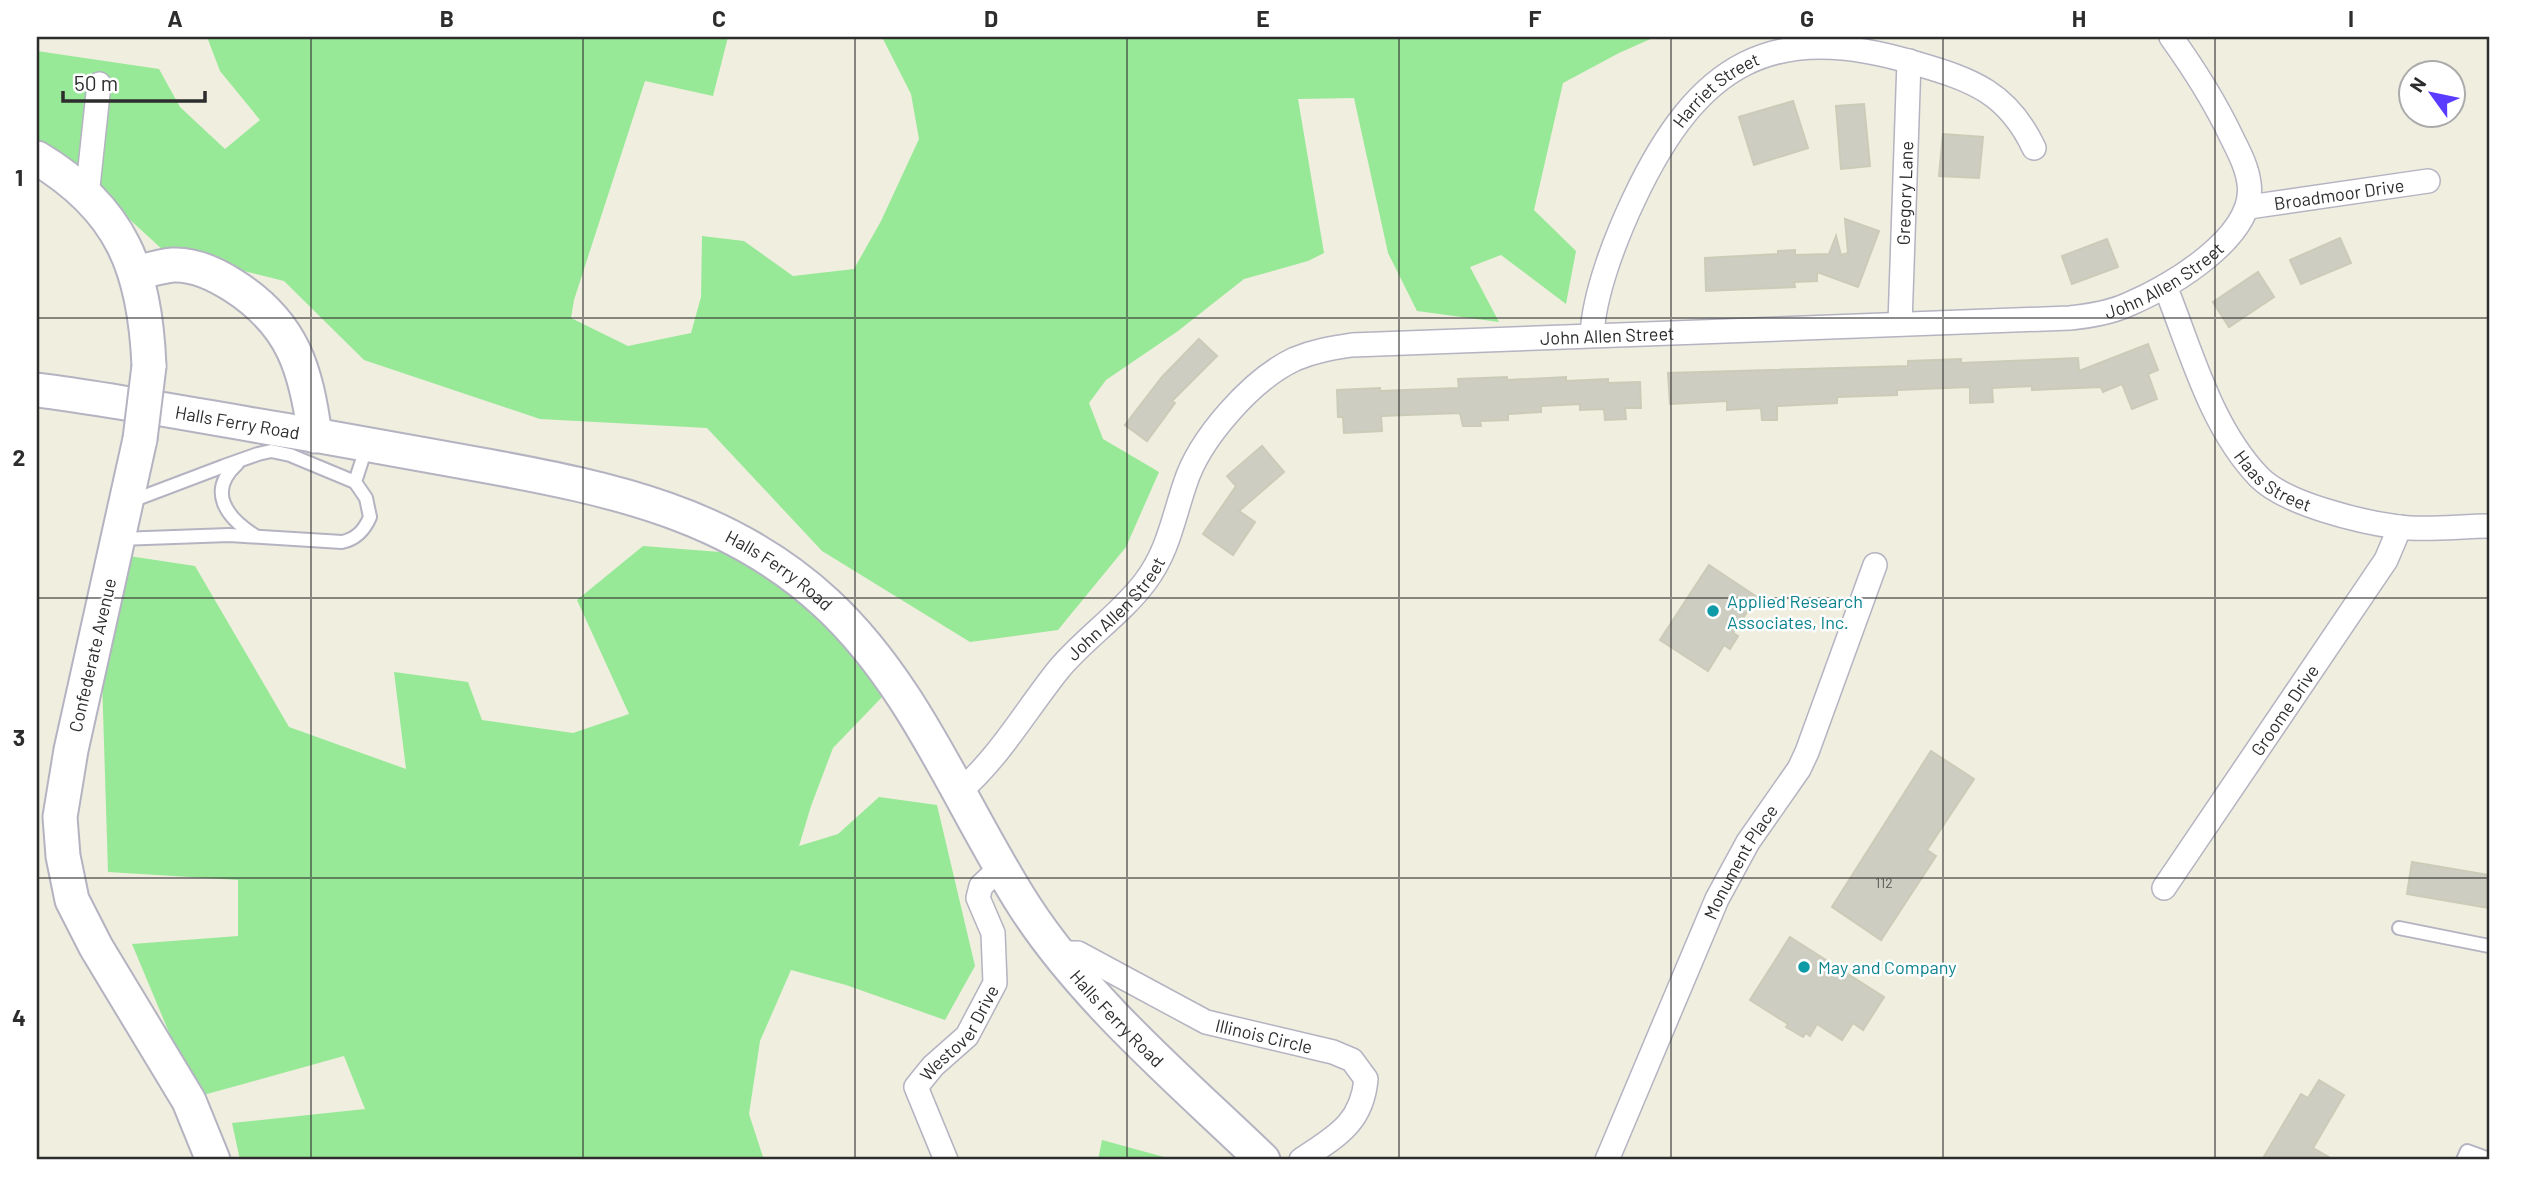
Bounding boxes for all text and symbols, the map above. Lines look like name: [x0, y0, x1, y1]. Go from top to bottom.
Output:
text: A: [167, 4, 183, 32]
text: B: [440, 4, 454, 32]
text: C: [712, 4, 726, 32]
text: D: [984, 4, 998, 32]
text: E: [1256, 4, 1270, 32]
text: F: [1529, 4, 1542, 32]
text: G: [1800, 4, 1814, 32]
text: H: [2072, 4, 2086, 32]
text: I: [2348, 4, 2354, 32]
street label: Harriet Street: [1668, 48, 1762, 132]
scale bar: [63, 60, 205, 104]
north arrow: [2396, 60, 2466, 130]
text: 50 m: [74, 70, 118, 95]
text: N: [2404, 73, 2430, 96]
street label: Gregory Lane: [1892, 141, 1917, 246]
text: 1: [15, 163, 23, 191]
street label: Broadmoor Drive: [2272, 174, 2406, 214]
street label: John Allen Street: [2102, 237, 2228, 323]
street label: John Allen Street: [1540, 322, 1675, 349]
street label: Halls Ferry Road: [173, 401, 301, 444]
text: 2: [13, 443, 25, 471]
street label: Haas Street: [2230, 446, 2314, 516]
street label: Halls Ferry Road: [722, 525, 838, 615]
street label: John Allen Street: [1062, 553, 1169, 665]
street label: Confederate Avenue: [64, 576, 120, 734]
place label: Applied Research Associates, Inc.: [1727, 590, 1863, 633]
marker: Applied Research Associates, Inc.: [1705, 603, 1721, 619]
street label: Groome Drive: [2246, 660, 2323, 760]
text: 3: [13, 723, 25, 751]
street label: Monument Place: [1699, 800, 1782, 922]
house number: 112: [1875, 874, 1893, 891]
place label: May and Company: [1818, 956, 1957, 978]
marker: May and Company: [1796, 959, 1812, 975]
street label: Halls Ferry Road: [1066, 965, 1169, 1071]
street label: Westover Drive: [915, 981, 1003, 1085]
text: 4: [12, 1003, 26, 1031]
street label: Illinois Circle: [1213, 1014, 1315, 1058]

